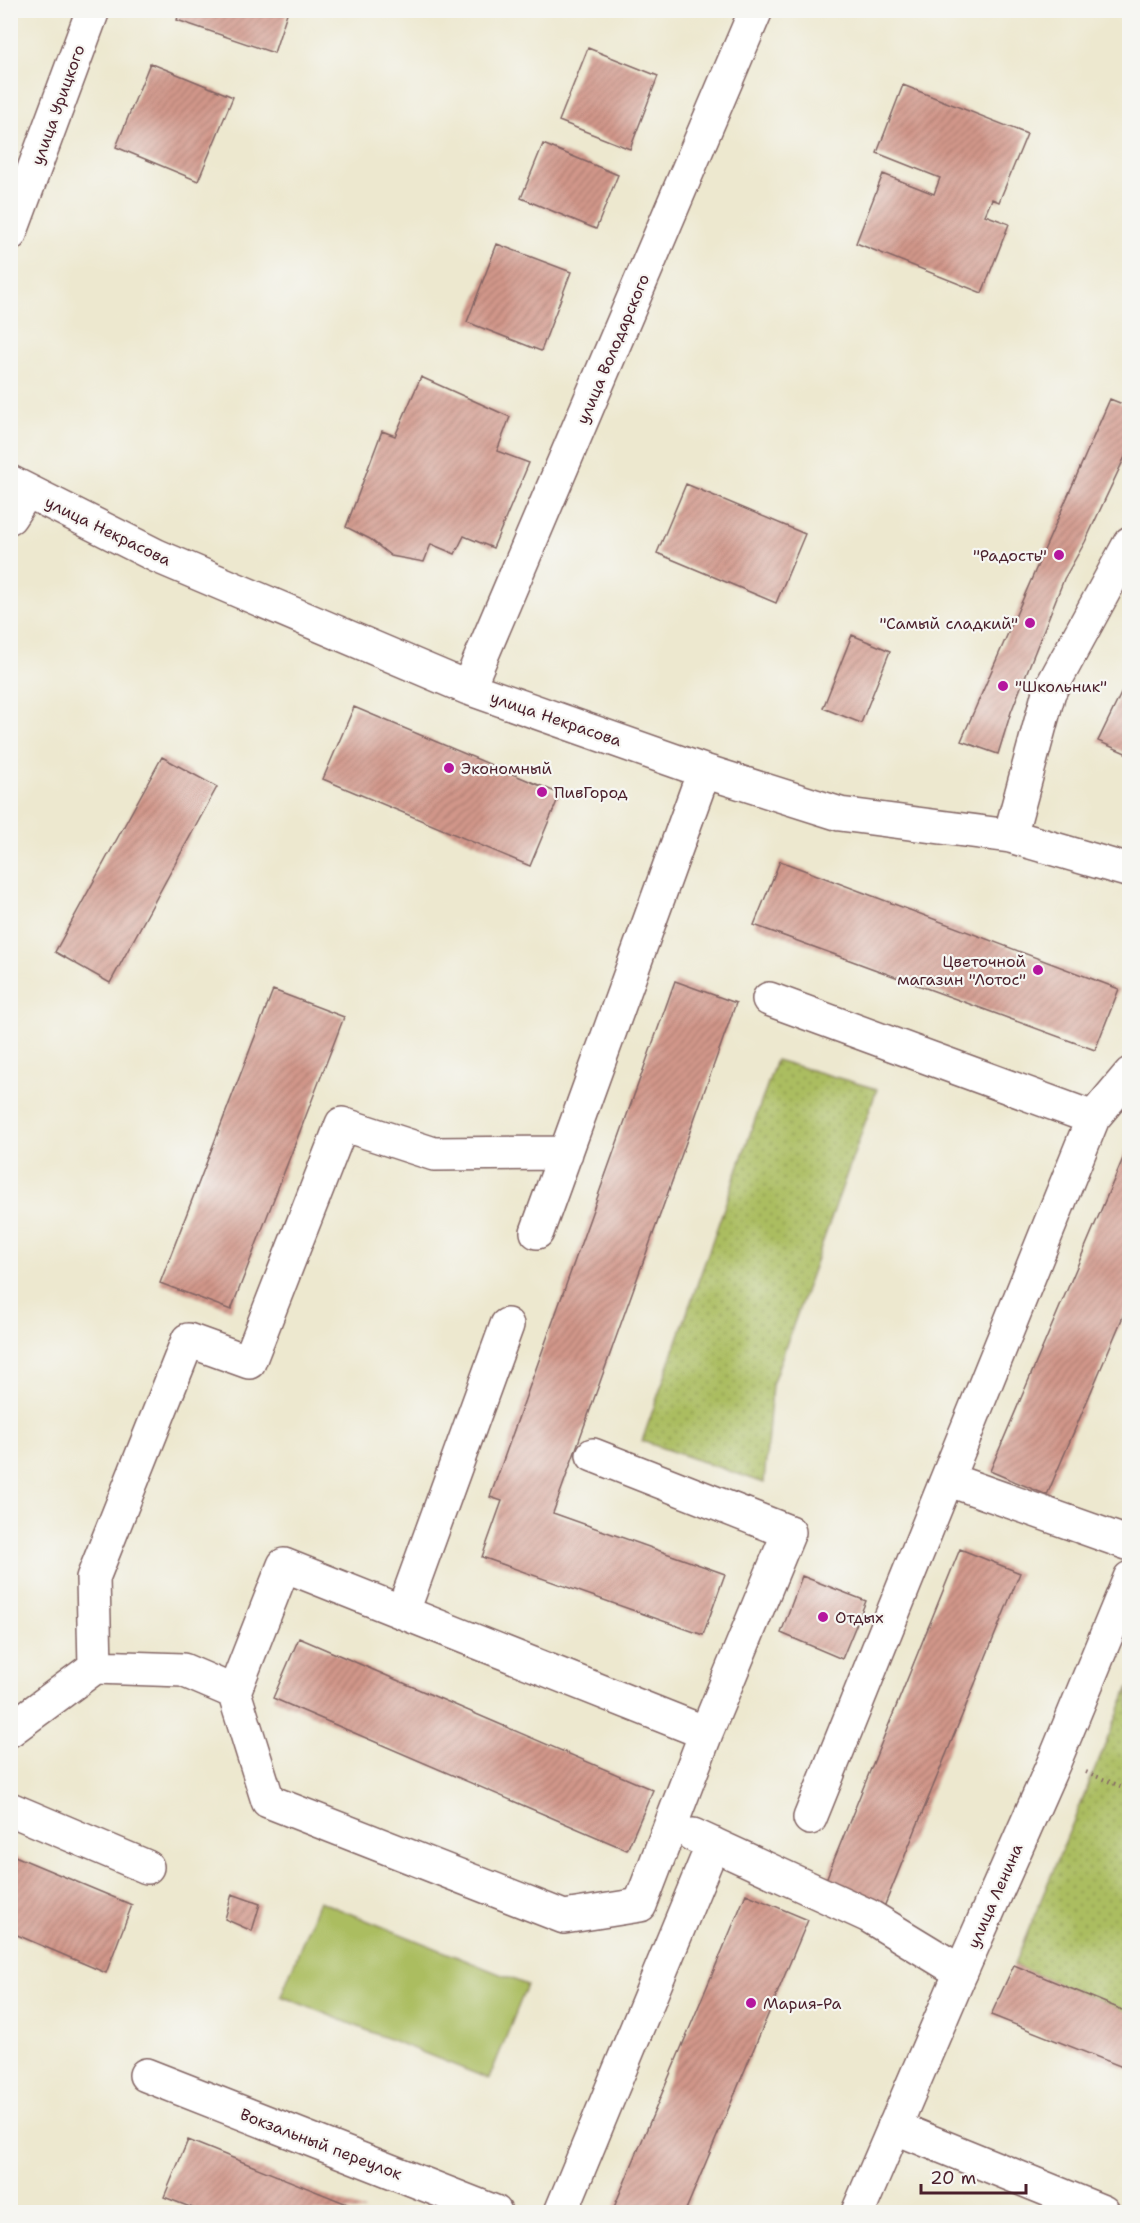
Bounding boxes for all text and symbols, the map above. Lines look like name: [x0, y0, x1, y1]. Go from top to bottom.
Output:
street label: улица Урицкого: [27, 42, 89, 168]
street label: улица Володарского: [572, 271, 654, 427]
street label: улица Некрасова: [42, 491, 174, 571]
place label: "Радость": [973, 545, 1047, 566]
marker: "Радость": [1052, 548, 1066, 562]
place label: "Самый сладкий": [879, 613, 1018, 634]
marker: "Самый сладкий": [1023, 616, 1037, 630]
place label: "Школьник": [1015, 676, 1107, 697]
marker: "Школьник": [996, 679, 1010, 693]
street label: улица Некрасова: [488, 687, 624, 751]
place label: Экономный: [461, 758, 552, 779]
marker: Экономный: [442, 761, 456, 775]
place label: ПивГород: [554, 782, 628, 803]
marker: ПивГород: [535, 785, 549, 799]
place label: Цветочной магазин "Лотос": [897, 951, 1026, 990]
marker: Цветочной магазин "Лотос": [1031, 963, 1045, 977]
place label: Отдых: [835, 1607, 884, 1628]
marker: Отдых: [816, 1610, 830, 1624]
street label: улица Ленина: [963, 1840, 1027, 1952]
place label: Мария-Ра: [763, 1993, 842, 2014]
marker: Мария-Ра: [744, 1996, 758, 2010]
street label: Вокзальный переулок: [237, 2103, 405, 2185]
scale bar: [921, 2157, 1026, 2195]
text: 20 m: [930, 2166, 976, 2190]

